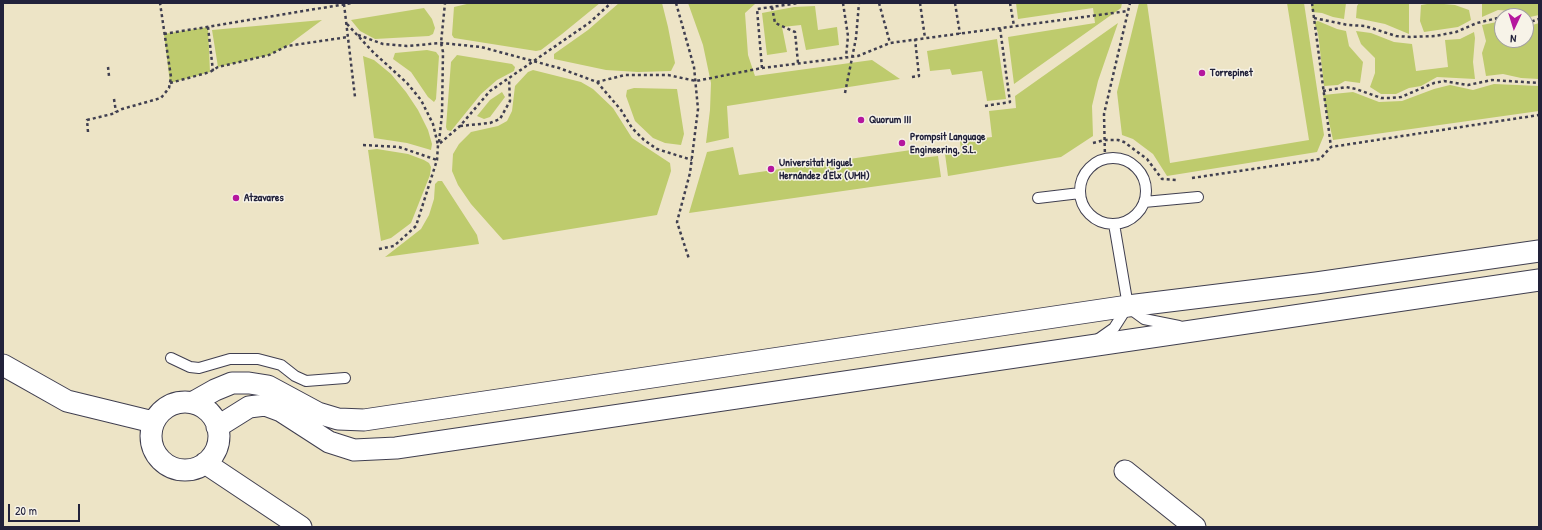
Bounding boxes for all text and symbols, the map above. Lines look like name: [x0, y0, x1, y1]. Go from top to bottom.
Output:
north arrow: [1494, 8, 1534, 48]
text: N: [1510, 32, 1517, 46]
place label: Torrepinet: [1210, 66, 1253, 80]
marker: Torrepinet: [1197, 68, 1207, 78]
place label: Quorum III: [869, 113, 911, 127]
marker: Quorum III: [856, 115, 866, 125]
place label: Prompsit Language Engineering, S.L.: [910, 130, 985, 156]
marker: Prompsit Language Engineering, S.L.: [897, 138, 907, 148]
place label: Universitat Miguel Hernández d'Elx (UMH): [779, 156, 870, 182]
marker: Universitat Miguel Hernández d'Elx (UMH): [766, 164, 776, 174]
place label: Atzavares: [244, 191, 284, 205]
marker: Atzavares: [231, 193, 241, 203]
scale bar: [10, 496, 82, 522]
text: 20 m: [15, 502, 37, 519]

